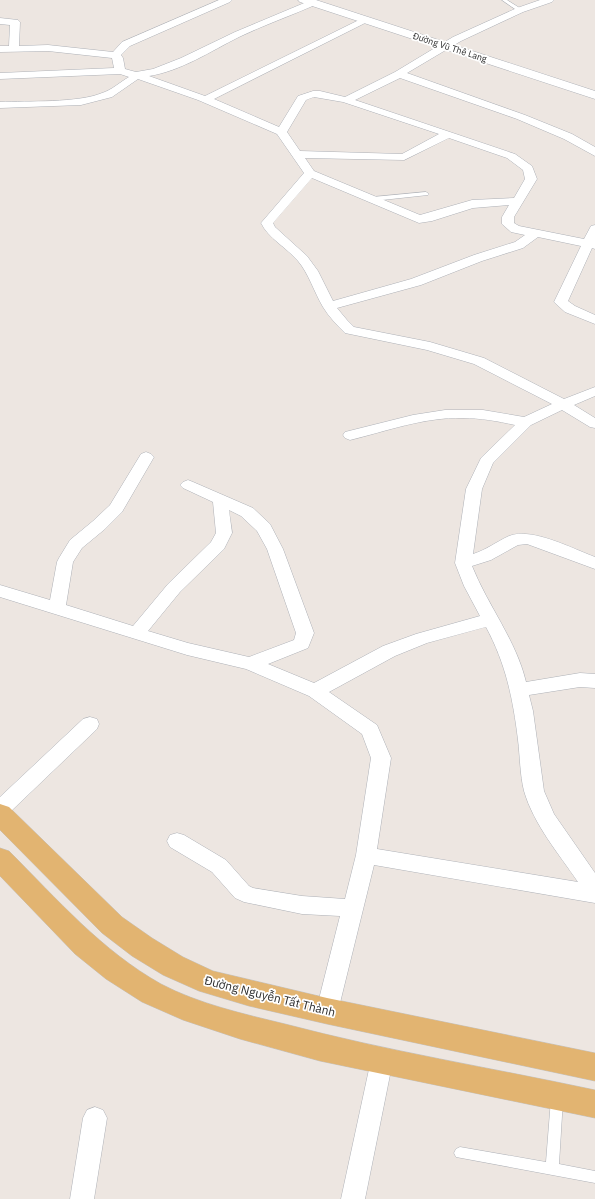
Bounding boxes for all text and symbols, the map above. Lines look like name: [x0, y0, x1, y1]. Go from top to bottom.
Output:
street label: Đường Vũ Thê Lang: [412, 30, 489, 64]
street label: Đường Nguyễn Tất Thành: [203, 972, 337, 1020]

